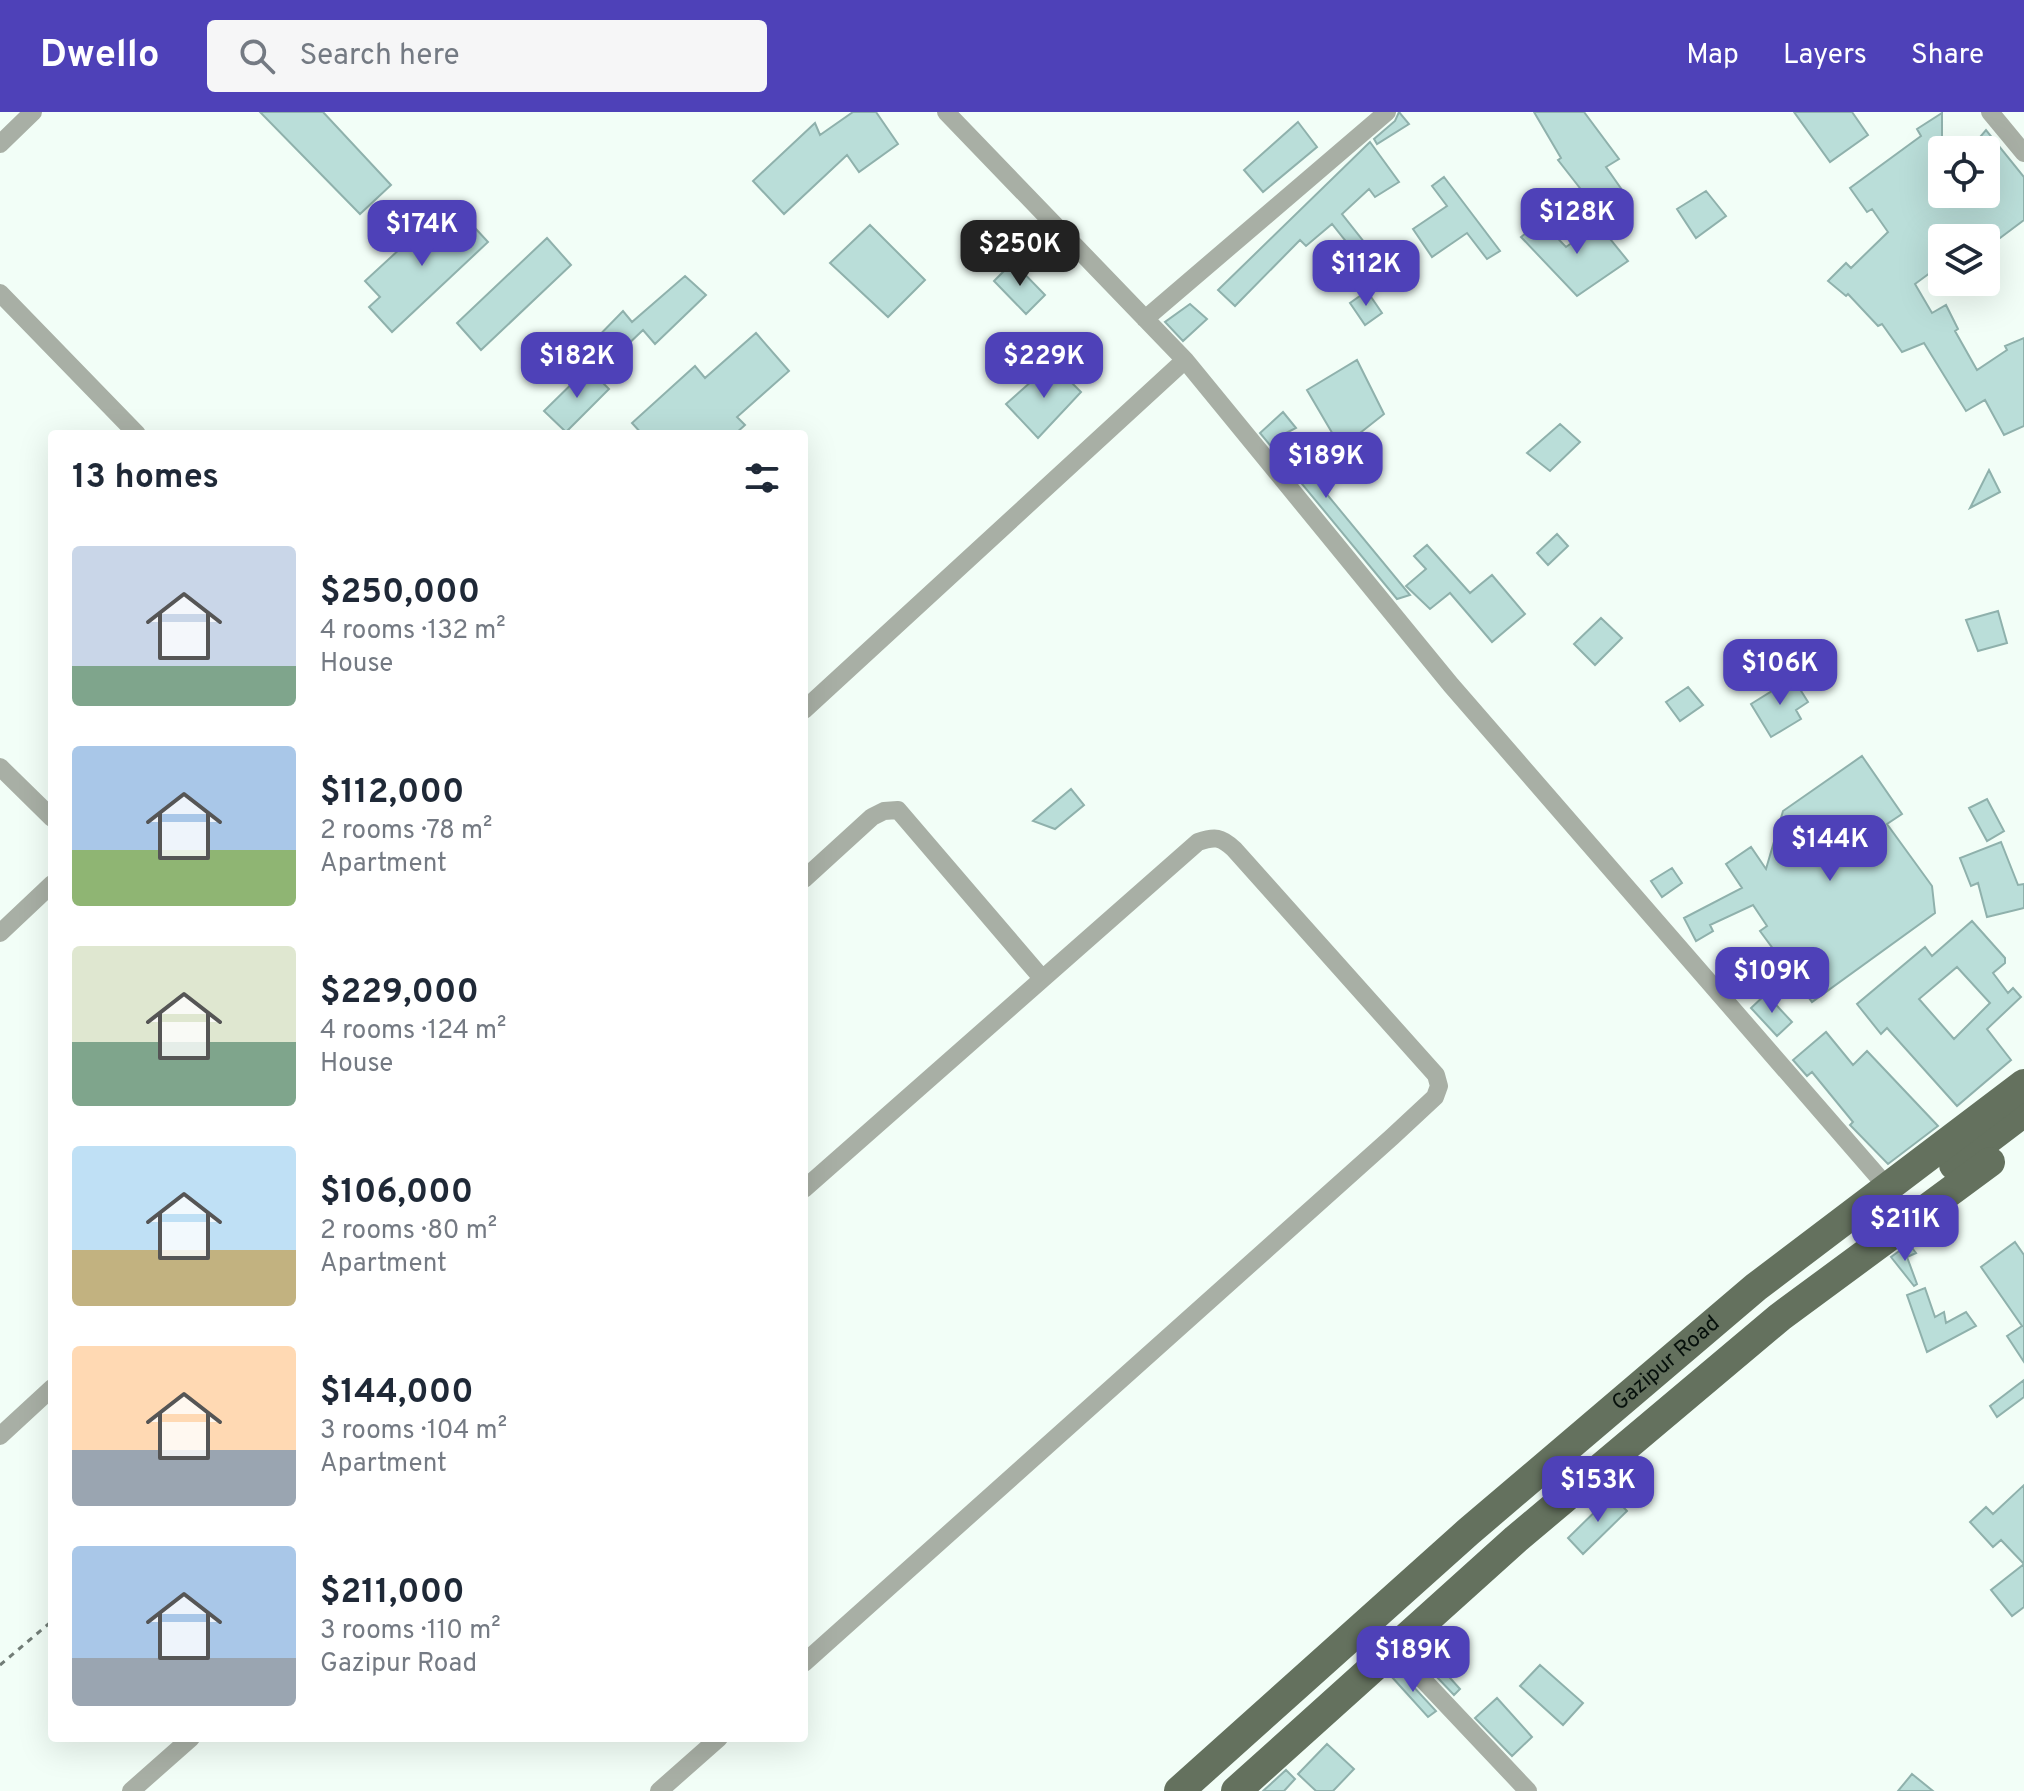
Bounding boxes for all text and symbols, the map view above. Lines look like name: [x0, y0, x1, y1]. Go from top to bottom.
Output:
search box: [207, 20, 767, 92]
text: Dwello: [40, 32, 159, 81]
icon: search: [235, 34, 279, 78]
text: Search here: [299, 38, 460, 75]
text: Map: [1686, 38, 1739, 74]
text: Layers: [1783, 38, 1867, 74]
text: Share: [1911, 38, 1984, 74]
map controls: [1928, 136, 2000, 296]
button: locate: [1928, 136, 2000, 208]
pin: $128K: [1521, 188, 1633, 256]
text: $128K: [1539, 197, 1615, 230]
pin: $174K: [366, 200, 478, 268]
text: $174K: [386, 209, 458, 242]
pin: $250K: [964, 220, 1076, 288]
button: layers: [1928, 224, 2000, 296]
text: $250K: [979, 229, 1061, 262]
pin: $112K: [1310, 240, 1422, 308]
text: $112K: [1331, 249, 1401, 282]
pin: $182K: [521, 332, 633, 400]
pin: $229K: [988, 332, 1100, 400]
text: $182K: [539, 341, 615, 374]
text: $229K: [1003, 341, 1085, 374]
pin: $189K: [1270, 432, 1382, 500]
text: $189K: [1288, 441, 1364, 474]
icon: filters: [740, 456, 784, 500]
text: 13 homes: [72, 457, 219, 500]
text: $250,000: [320, 572, 480, 615]
icon: home: [136, 578, 232, 674]
text: 4 rooms · 132 m²: [320, 615, 506, 648]
pin: $106K: [1724, 639, 1836, 707]
text: House: [320, 648, 393, 681]
text: $106K: [1741, 648, 1819, 681]
text: $112,000: [320, 772, 464, 815]
icon: home: [136, 778, 232, 874]
text: 2 rooms · 78 m²: [320, 815, 492, 848]
pin: $144K: [1774, 815, 1886, 883]
text: $144K: [1791, 824, 1869, 857]
text: Apartment: [320, 848, 447, 881]
pin: $109K: [1716, 947, 1828, 1015]
text: $109K: [1733, 956, 1811, 989]
text: $229,000: [320, 972, 479, 1015]
icon: home: [136, 978, 232, 1074]
text: 4 rooms · 124 m²: [320, 1015, 507, 1048]
text: House: [320, 1048, 393, 1081]
text: $106,000: [320, 1172, 473, 1215]
icon: home: [136, 1178, 232, 1274]
pin: $211K: [1849, 1195, 1961, 1263]
text: $211K: [1870, 1204, 1940, 1237]
text: 2 rooms · 80 m²: [320, 1215, 497, 1248]
text: Apartment: [320, 1248, 447, 1281]
street label: Gazipur Road: [1607, 1310, 1725, 1417]
text: $144,000: [320, 1372, 474, 1415]
icon: home: [136, 1378, 232, 1474]
text: 3 rooms · 104 m²: [320, 1415, 507, 1448]
text: Apartment: [320, 1448, 447, 1481]
pin: $153K: [1542, 1456, 1654, 1524]
text: $153K: [1560, 1465, 1636, 1498]
text: $211,000: [320, 1572, 465, 1615]
icon: home: [136, 1578, 232, 1674]
text: 3 rooms · 110 m²: [320, 1615, 501, 1648]
pin: $189K: [1357, 1626, 1469, 1694]
text: $189K: [1375, 1635, 1451, 1668]
text: Gazipur Road: [320, 1648, 477, 1681]

